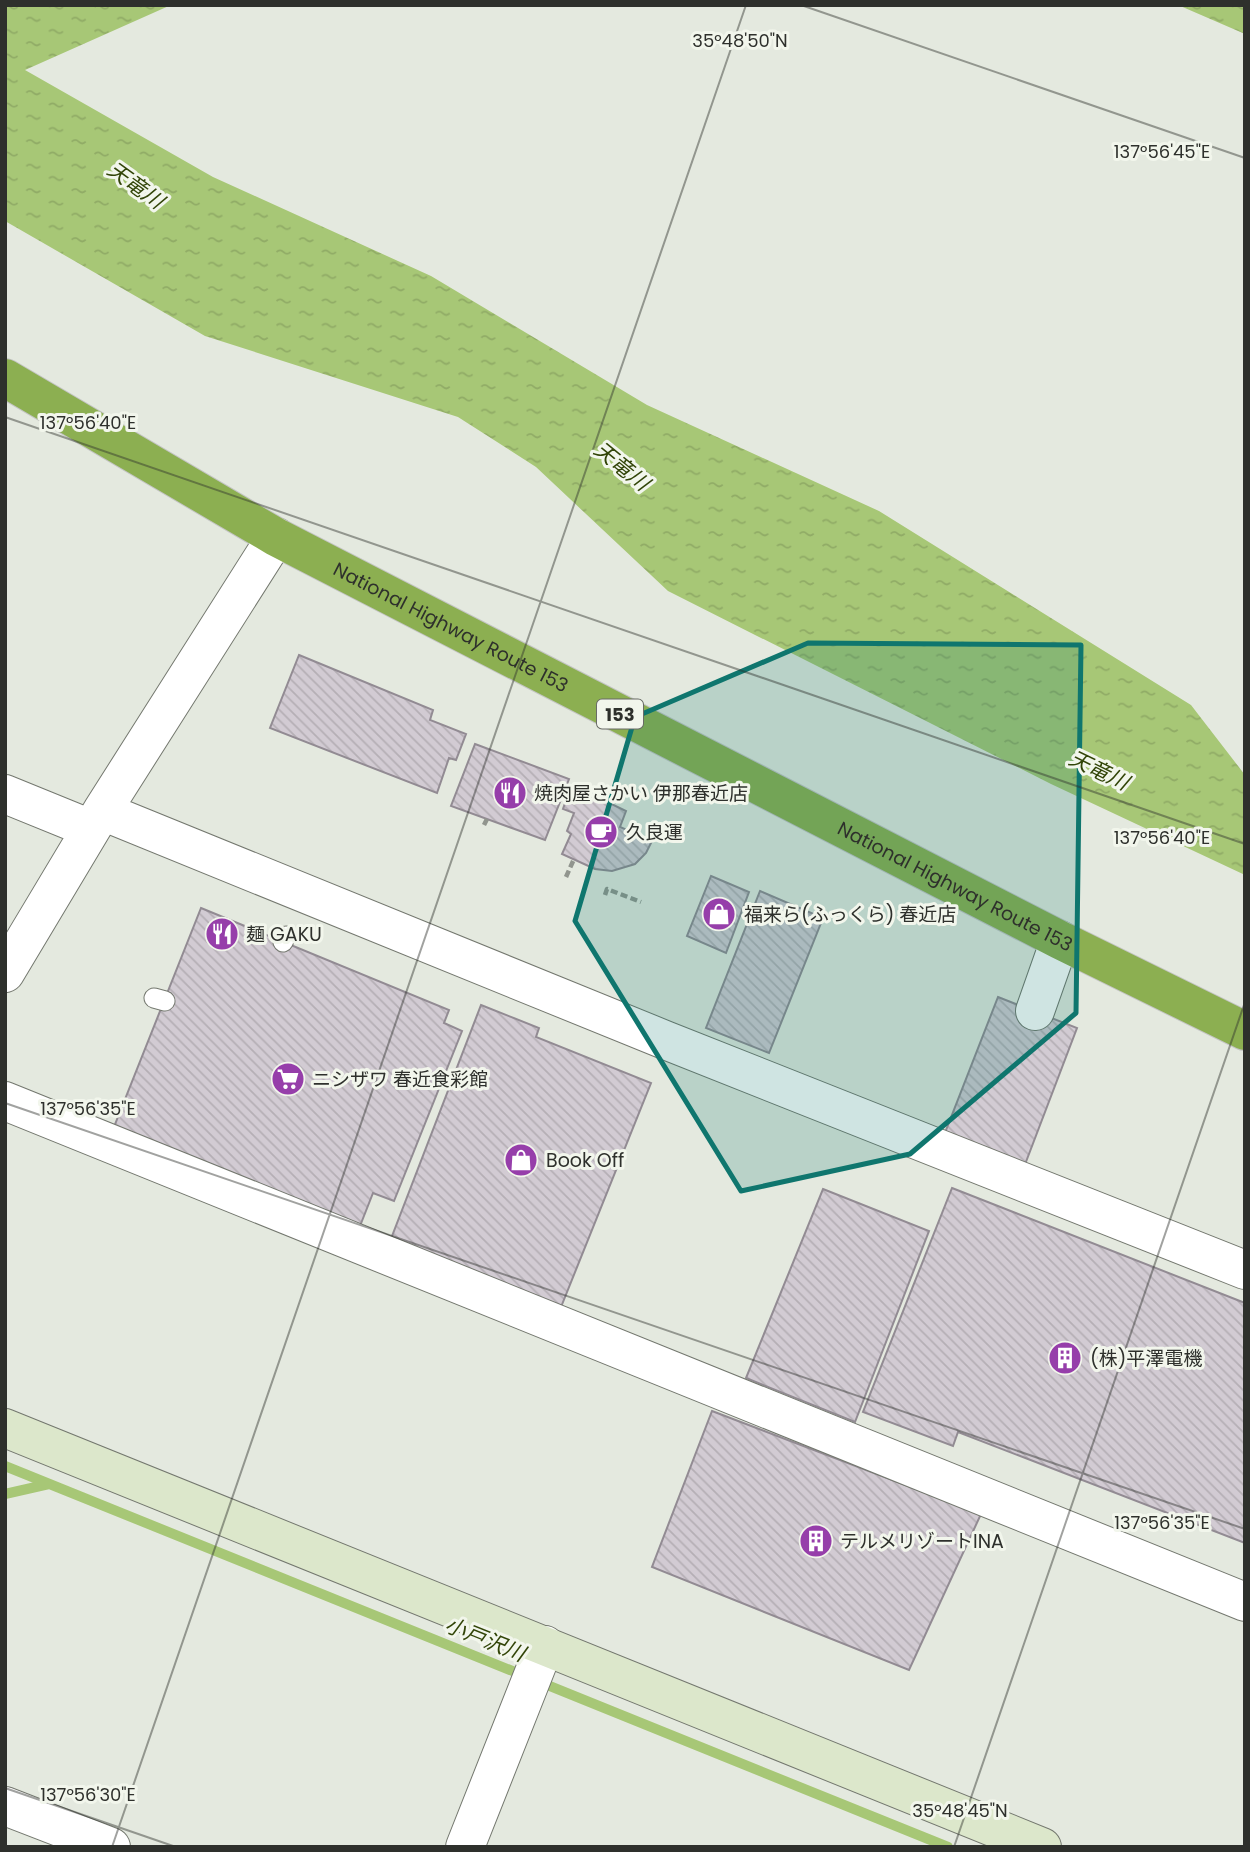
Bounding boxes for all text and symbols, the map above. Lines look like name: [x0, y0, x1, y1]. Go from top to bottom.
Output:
text: 35°48'50"N: [692, 28, 788, 53]
text: 137°56'45"E: [1114, 139, 1210, 164]
water label: 天竜川: [102, 155, 172, 216]
text: 137°56'40"E: [40, 410, 136, 435]
water label: 天竜川: [588, 435, 657, 498]
street label: National Highway Route 153: [329, 555, 573, 699]
road number: 153: [597, 700, 643, 728]
water label: 天竜川: [1064, 743, 1135, 798]
restaurant icon: 焼肉屋さかい 伊那春近店: [491, 774, 529, 812]
place label: 焼肉屋さかい 伊那春近店: [534, 780, 748, 807]
cafe icon: 久良運: [582, 813, 620, 851]
street label: National Highway Route 153: [833, 815, 1077, 958]
place label: 久良運: [626, 819, 683, 846]
text: 137°56'40"E: [1114, 825, 1210, 850]
shop icon: 福来ら(ふっくら) 春近店: [700, 895, 738, 933]
place label: 福来ら(ふっくら) 春近店: [744, 901, 956, 928]
restaurant icon: 麺 GAKU: [203, 915, 241, 953]
place label: 麺 GAKU: [246, 921, 322, 948]
supermarket icon: ニシザワ 春近食彩館: [269, 1060, 307, 1098]
place label: ニシザワ 春近食彩館: [312, 1066, 488, 1093]
text: 137°56'35"E: [40, 1096, 136, 1121]
shop icon: Book Off: [502, 1141, 540, 1179]
place label: Book Off: [546, 1147, 624, 1174]
building icon: (株)平澤電機: [1046, 1339, 1084, 1377]
place label: (株)平澤電機: [1090, 1345, 1202, 1372]
text: 137°56'35"E: [1114, 1510, 1210, 1535]
building icon: テルメリゾートINA: [797, 1522, 835, 1560]
place label: テルメリゾートINA: [840, 1528, 1004, 1555]
water label: 小戸沢川: [441, 1610, 531, 1669]
text: 137°56'30"E: [40, 1782, 136, 1807]
text: 35°48'45"N: [912, 1798, 1008, 1823]

